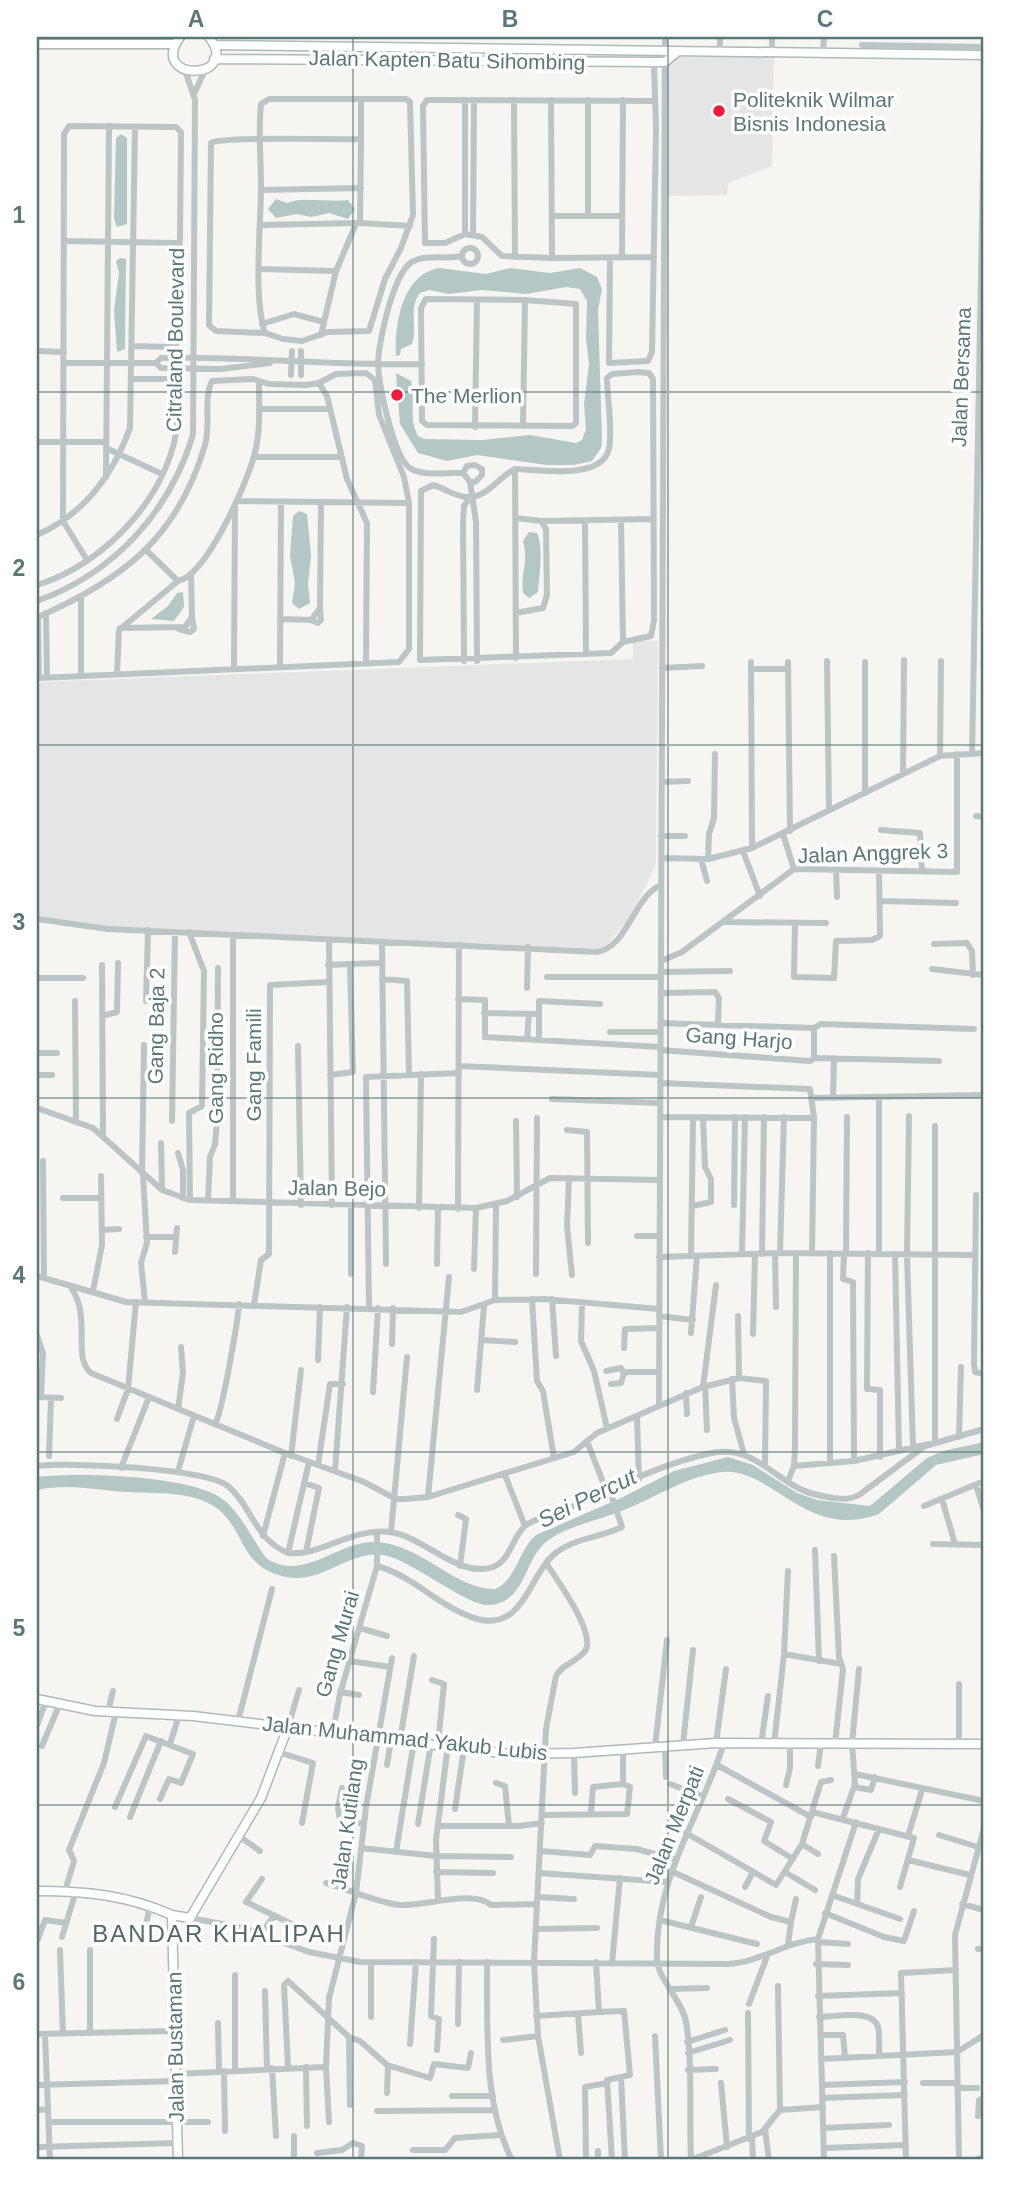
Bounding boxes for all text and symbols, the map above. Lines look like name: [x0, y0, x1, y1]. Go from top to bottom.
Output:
text: A: [188, 6, 204, 32]
text: B: [502, 6, 518, 32]
text: C: [817, 6, 833, 32]
street label: Jalan Kapten Batu Sihombing: [308, 46, 586, 74]
place label: Politeknik Wilmar Bisnis Indonesia: [733, 88, 894, 135]
marker: Politeknik Wilmar Bisnis Indonesia: [711, 103, 727, 119]
text: 1: [13, 202, 26, 228]
street label: Citraland Boulevard: [162, 248, 188, 432]
street label: Jalan Bersama: [947, 306, 975, 447]
place label: The Merlion: [411, 384, 522, 407]
marker: The Merlion: [389, 387, 405, 403]
text: 2: [13, 555, 25, 581]
street label: Jalan Anggrek 3: [797, 839, 949, 867]
text: 3: [13, 909, 25, 935]
street label: Gang Baja 2: [143, 967, 169, 1085]
street label: Gang Famili: [242, 1008, 265, 1122]
street label: Gang Ridho: [204, 1012, 227, 1124]
street label: Gang Harjo: [685, 1023, 793, 1053]
street label: Jalan Bejo: [288, 1176, 386, 1200]
text: 4: [13, 1262, 26, 1288]
water label: Sei Percut: [534, 1462, 642, 1533]
street label: Gang Murai: [311, 1588, 363, 1700]
text: 5: [13, 1615, 26, 1641]
street label: Jalan Muhammad Yakub Lubis: [261, 1712, 549, 1764]
street label: Jalan Kutilang: [326, 1757, 368, 1891]
street label: Jalan Merpati: [640, 1762, 708, 1888]
district label: BANDAR KHALIPAH: [92, 1920, 346, 1947]
text: 6: [13, 1969, 25, 1995]
street label: Jalan Bustaman: [162, 1972, 188, 2122]

